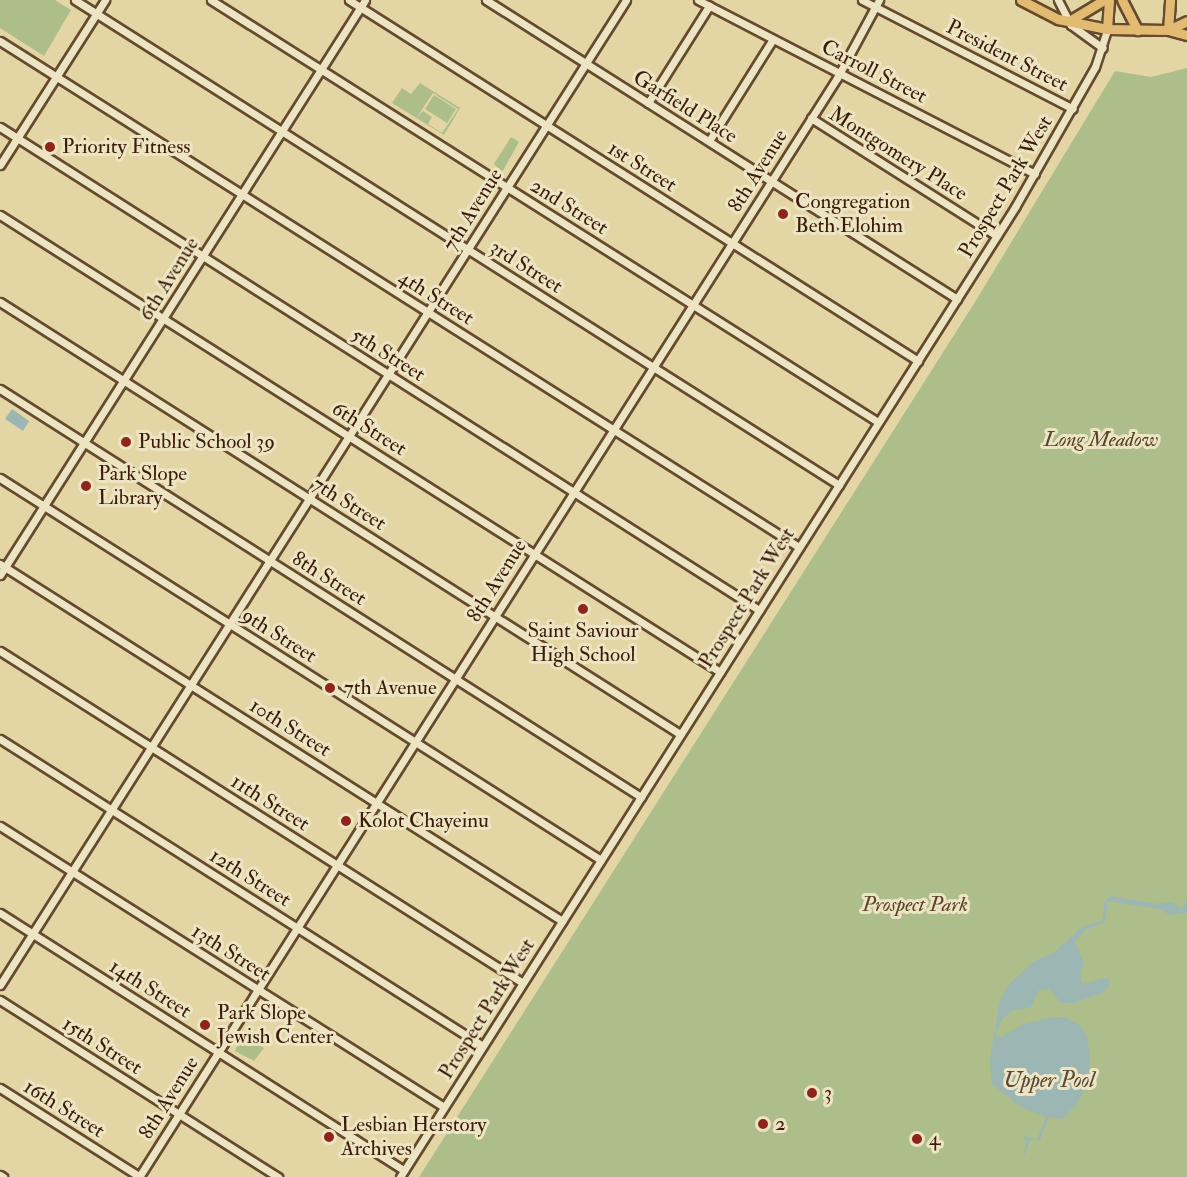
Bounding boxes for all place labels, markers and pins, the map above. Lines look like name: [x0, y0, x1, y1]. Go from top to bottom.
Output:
place label: Priority Fitness: [62, 134, 191, 160]
marker: Priority Fitness: [43, 140, 57, 154]
place label: Congregation Beth Elohim: [795, 189, 910, 239]
marker: Congregation Beth Elohim: [776, 207, 790, 221]
place label: Public School 39: [138, 429, 275, 455]
marker: Public School 39: [119, 435, 133, 449]
place label: Park Slope Library: [98, 461, 187, 511]
marker: Park Slope Library: [79, 479, 93, 493]
marker: Saint Saviour High School: [576, 602, 590, 616]
place label: Saint Saviour High School: [527, 618, 639, 668]
place label: 7th Avenue: [344, 675, 437, 701]
marker: 7th Avenue: [321, 679, 339, 697]
place label: Kolot Chayeinu: [358, 808, 489, 834]
marker: Kolot Chayeinu: [339, 814, 353, 828]
place label: Park Slope Jewish Center: [217, 1000, 333, 1050]
marker: Park Slope Jewish Center: [198, 1018, 212, 1032]
place label: 3: [824, 1080, 832, 1106]
marker: 3: [805, 1086, 819, 1100]
place label: 2: [775, 1111, 786, 1137]
place label: Lesbian Herstory Archives: [341, 1112, 487, 1162]
marker: 2: [756, 1117, 770, 1131]
place label: 4: [929, 1126, 940, 1152]
marker: Lesbian Herstory Archives: [322, 1130, 336, 1144]
marker: 4: [910, 1132, 924, 1146]

